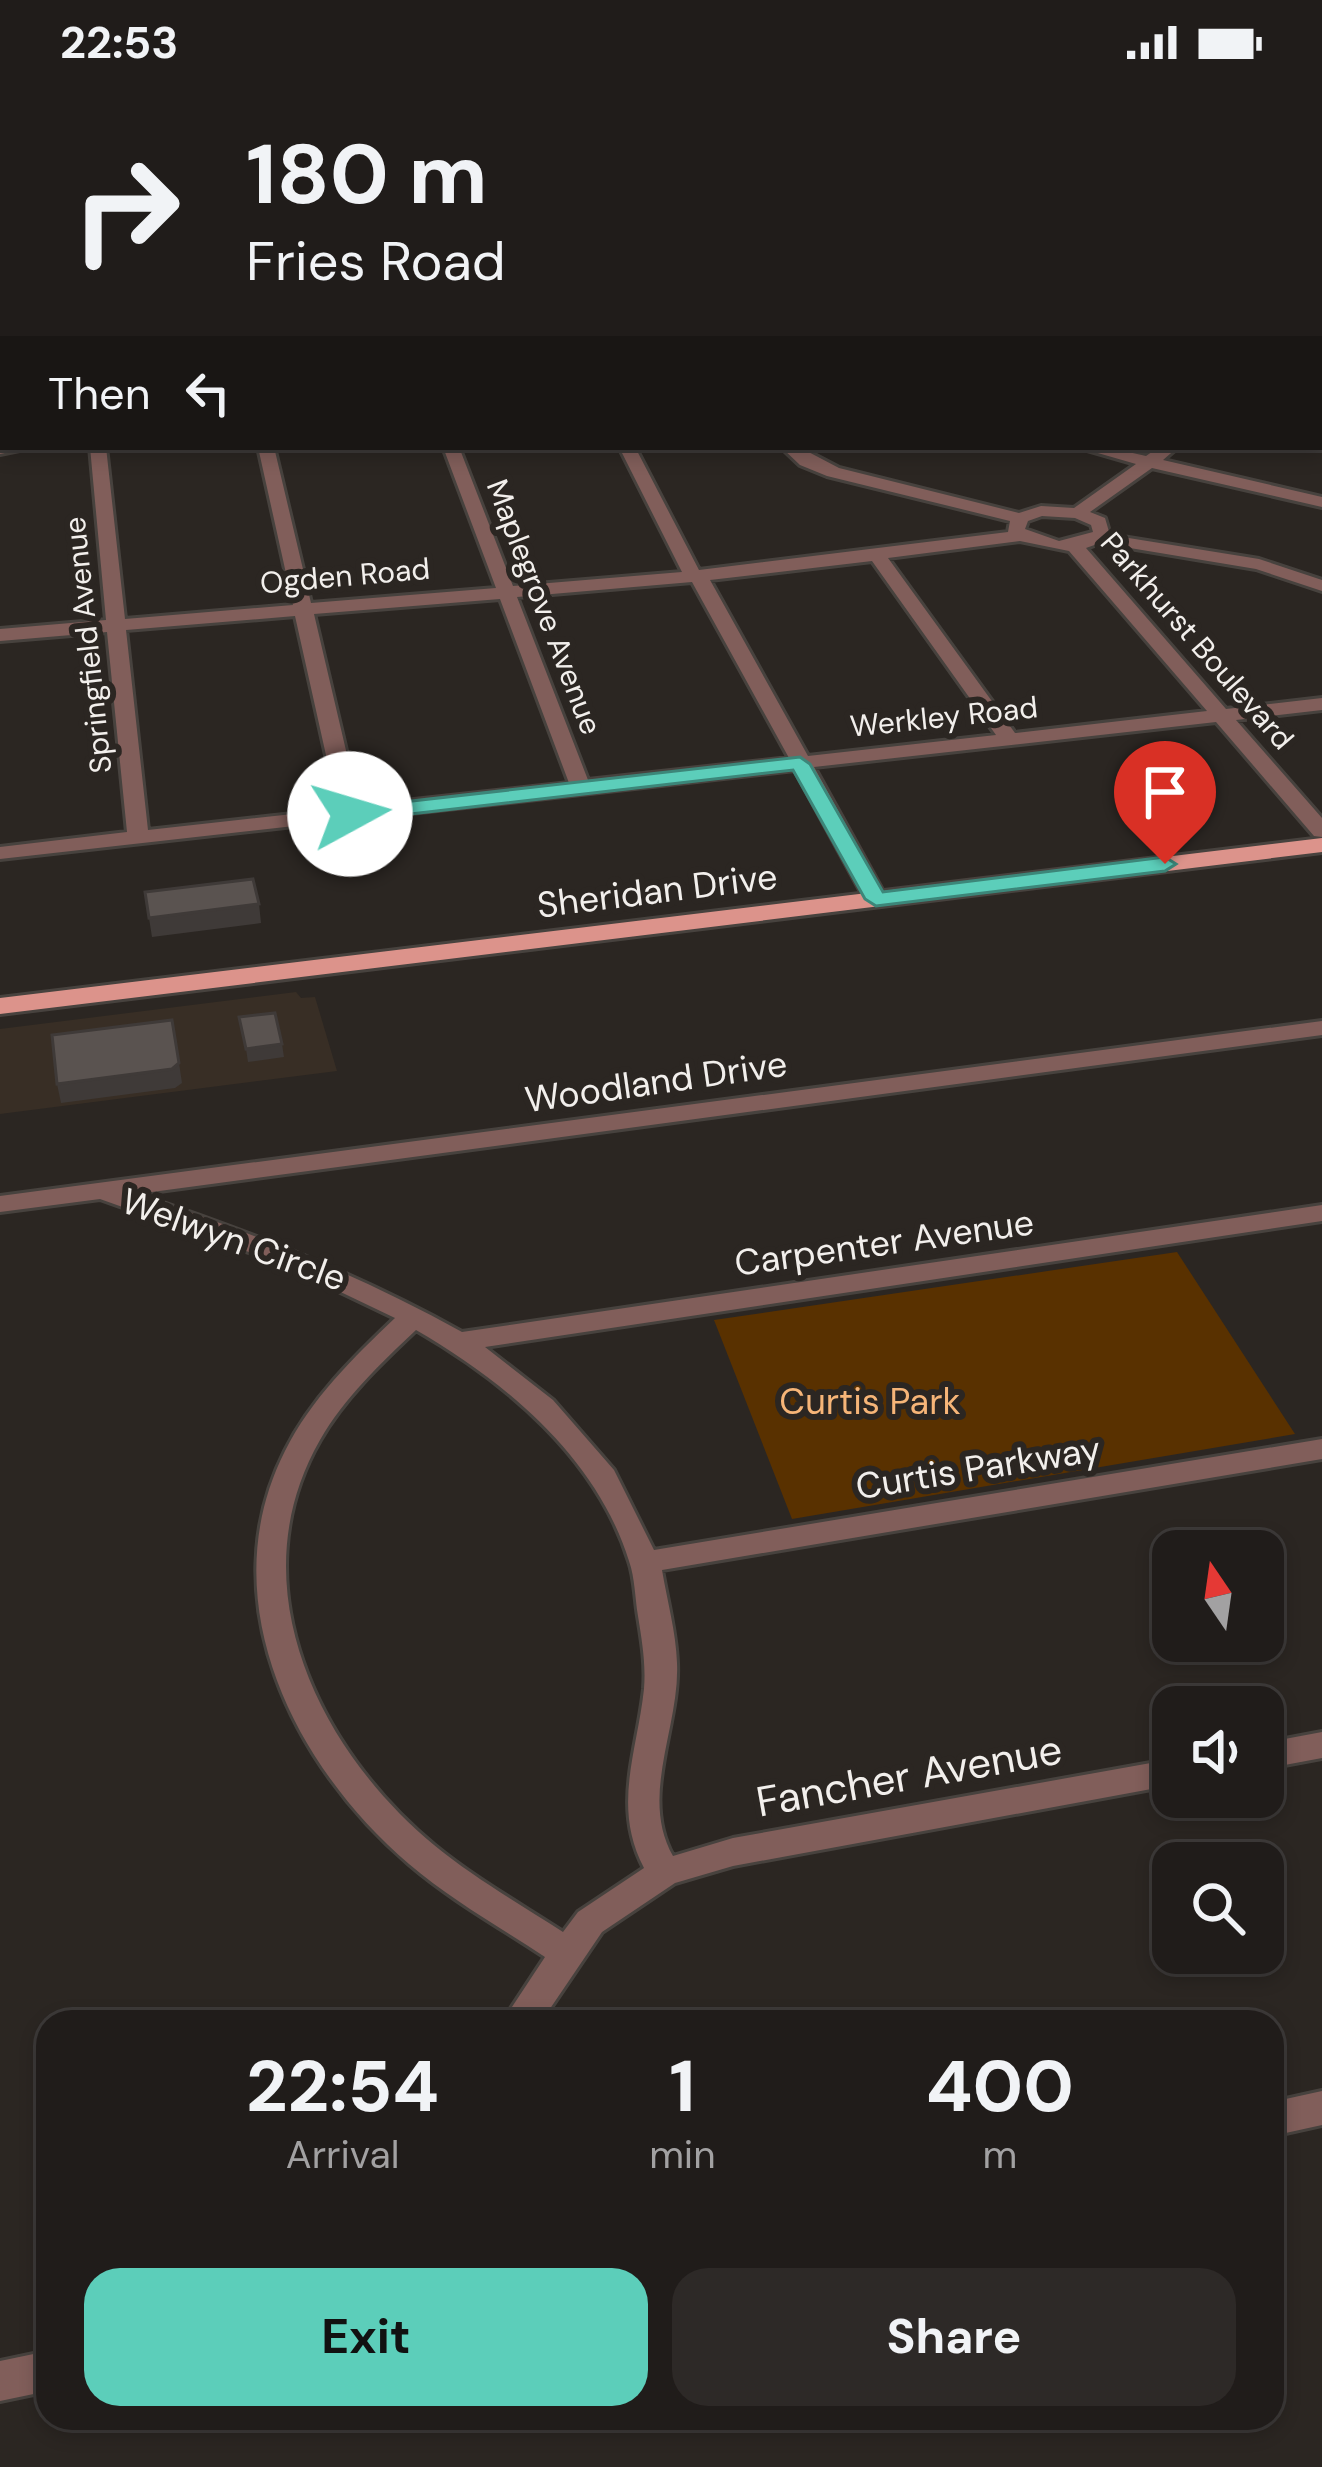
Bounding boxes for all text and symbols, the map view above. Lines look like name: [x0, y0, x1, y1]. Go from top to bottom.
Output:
text: 22:53: [60, 13, 179, 72]
text: 180 m: [246, 120, 488, 229]
icon: right: [48, 132, 204, 288]
text: Fries Road: [246, 226, 506, 297]
icon: left: [175, 360, 241, 426]
text: Then: [48, 364, 151, 423]
street label: Maplegrove Avenue: [478, 474, 611, 740]
street label: Springfield Avenue: [55, 515, 120, 775]
street label: Parkhurst Boulevard: [1092, 524, 1303, 758]
street label: Ogden Road: [258, 549, 431, 602]
street label: Werkley Road: [848, 687, 1040, 746]
pin: [1114, 741, 1216, 864]
position arrow: [287, 751, 413, 877]
icon: arrive: [1132, 759, 1198, 825]
street label: Sheridan Drive: [534, 852, 780, 929]
street label: Woodland Drive: [522, 1040, 790, 1123]
street label: Welwyn Circle: [115, 1177, 352, 1302]
street label: Carpenter Avenue: [731, 1198, 1037, 1287]
park label: Curtis Park: [779, 1378, 961, 1425]
street label: Curtis Parkway: [852, 1425, 1104, 1510]
north arrow: [1152, 1530, 1284, 1662]
map controls: [1152, 1530, 1284, 1974]
button: sound: [1152, 1686, 1284, 1818]
street label: Fancher Avenue: [752, 1722, 1066, 1829]
button: search: [1152, 1842, 1284, 1974]
text: 22:54: [246, 2040, 439, 2133]
text: 1: [669, 2040, 695, 2133]
text: 400: [926, 2040, 1074, 2133]
text: Arrival: [286, 2129, 399, 2180]
text: min: [649, 2129, 716, 2180]
text: m: [982, 2129, 1017, 2180]
button: Exit: [84, 2268, 648, 2406]
button: Share: [672, 2268, 1236, 2406]

